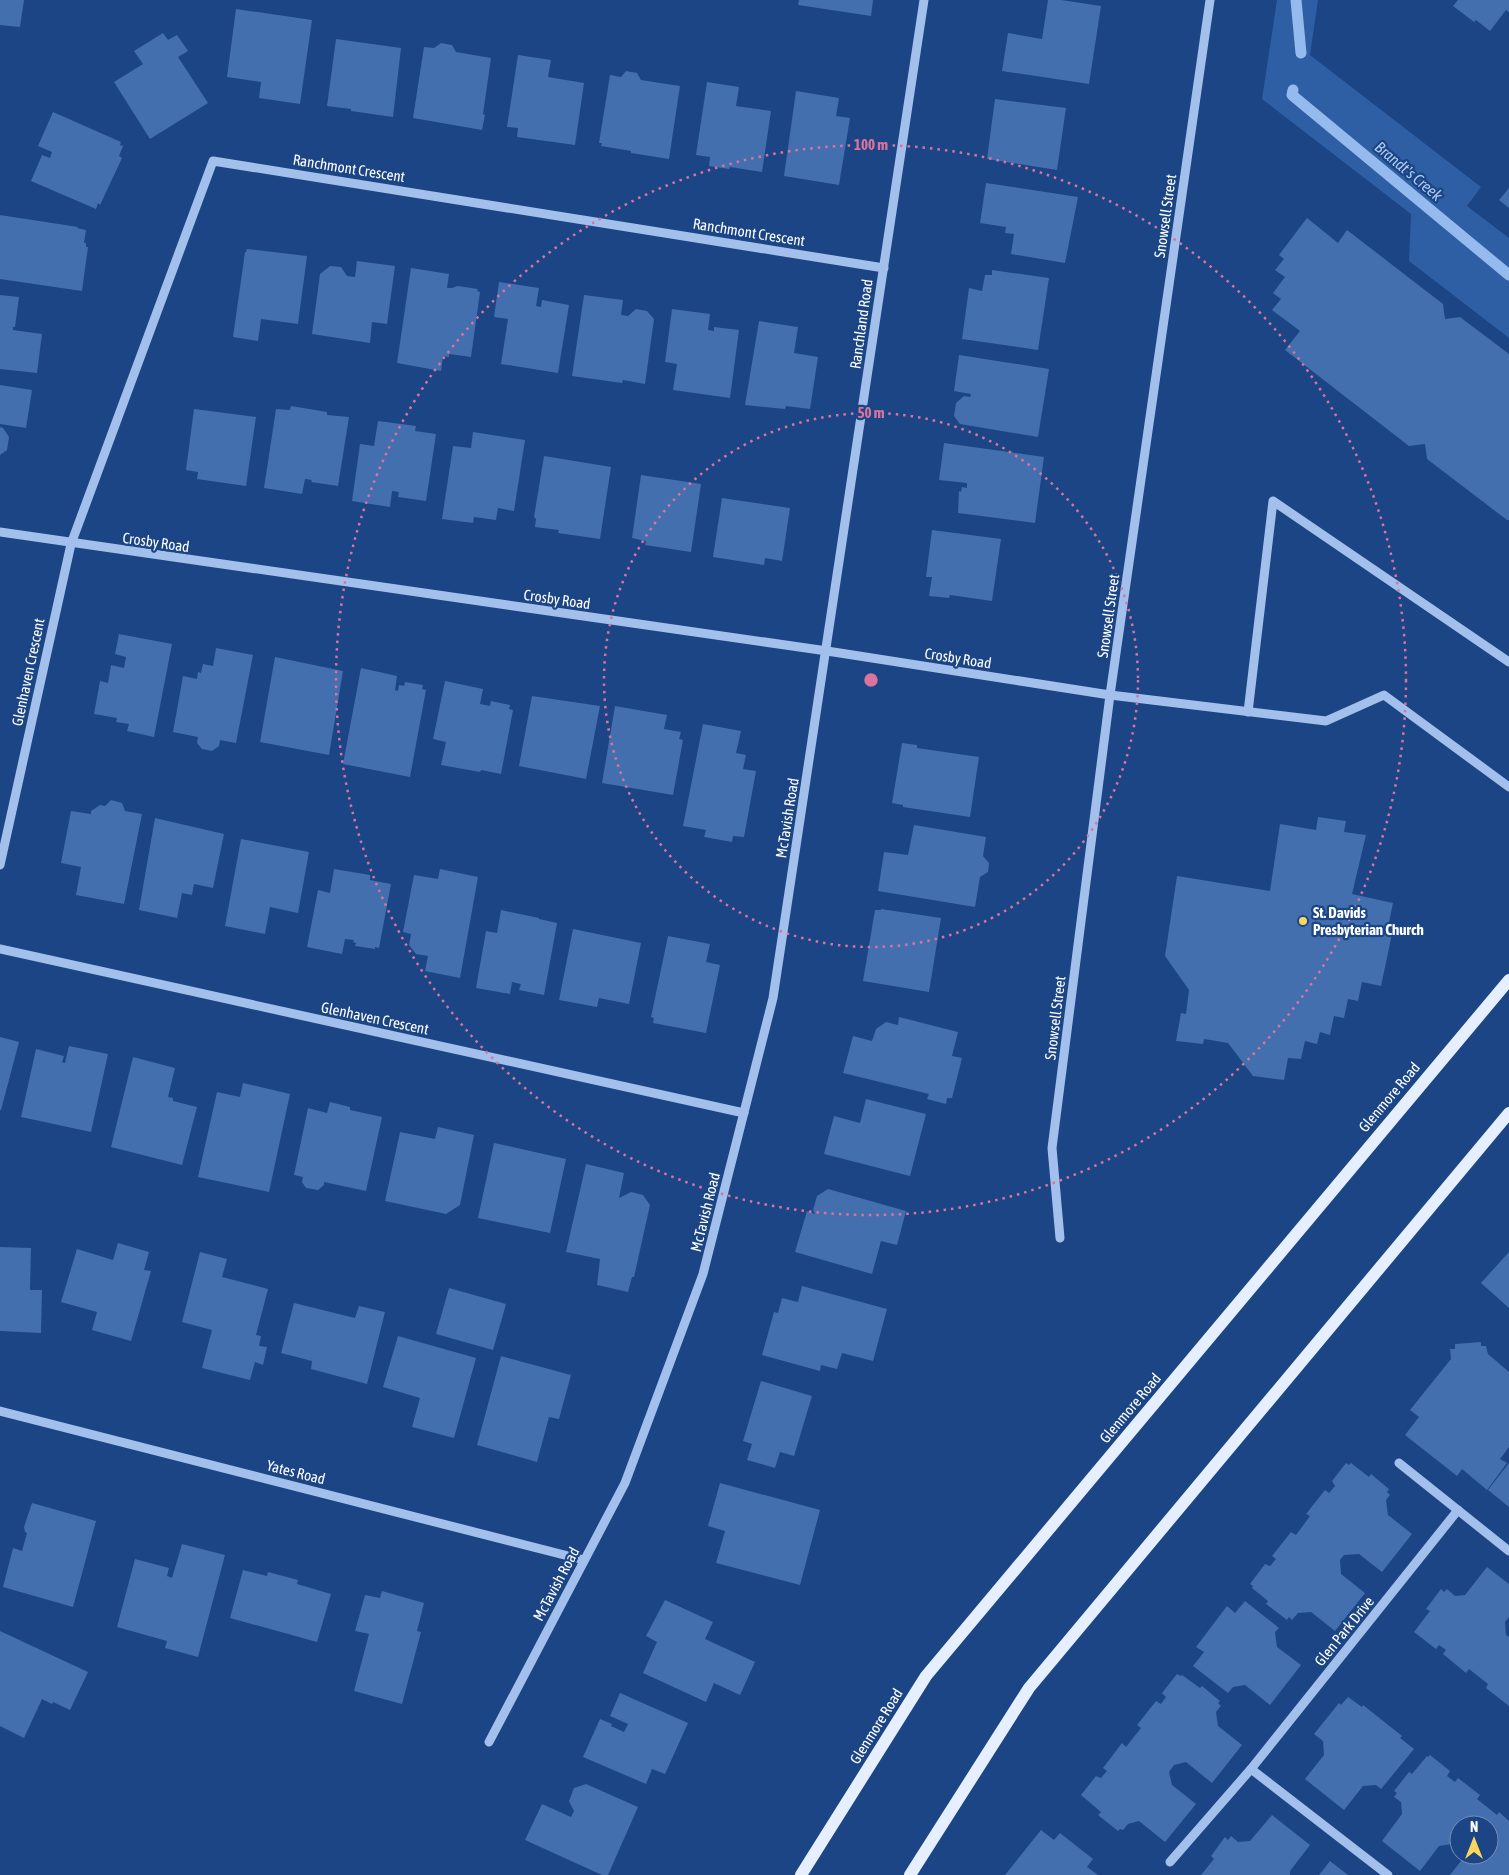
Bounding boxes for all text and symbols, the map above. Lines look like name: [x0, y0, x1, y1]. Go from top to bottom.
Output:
text: 100 m: [854, 136, 888, 153]
water label: Brandt's Creek: [1372, 138, 1447, 205]
street label: Ranchmont Crescent: [292, 151, 406, 185]
street label: Snowsell Street: [1151, 173, 1179, 259]
street label: Ranchmont Crescent: [692, 215, 806, 249]
street label: Ranchland Road: [846, 278, 876, 370]
text: 50 m: [858, 404, 885, 421]
street label: Crosby Road: [121, 529, 191, 555]
street label: Snowsell Street: [1094, 573, 1122, 659]
street label: Crosby Road: [522, 586, 592, 612]
street label: Glenhaven Crescent: [8, 617, 48, 727]
street label: Crosby Road: [923, 644, 993, 672]
centre of rings: [862, 671, 880, 689]
street label: McTavish Road: [772, 777, 802, 859]
place label: St. Davids Presbyterian Church: [1313, 904, 1424, 938]
marker: St. Davids Presbyterian Church: [1297, 915, 1309, 927]
street label: Snowsell Street: [1041, 975, 1069, 1061]
street label: Glenhaven Crescent: [320, 998, 430, 1038]
street label: Glenmore Road: [1355, 1059, 1423, 1135]
street label: McTavish Road: [687, 1171, 723, 1253]
street label: Glenmore Road: [1096, 1370, 1164, 1446]
street label: Yates Road: [265, 1457, 327, 1487]
street label: McTavish Road: [529, 1544, 583, 1624]
street label: Glen Park Drive: [1311, 1593, 1377, 1669]
street label: Glenmore Road: [846, 1685, 906, 1767]
north arrow: [1449, 1815, 1499, 1865]
text: N: [1470, 1819, 1478, 1835]

